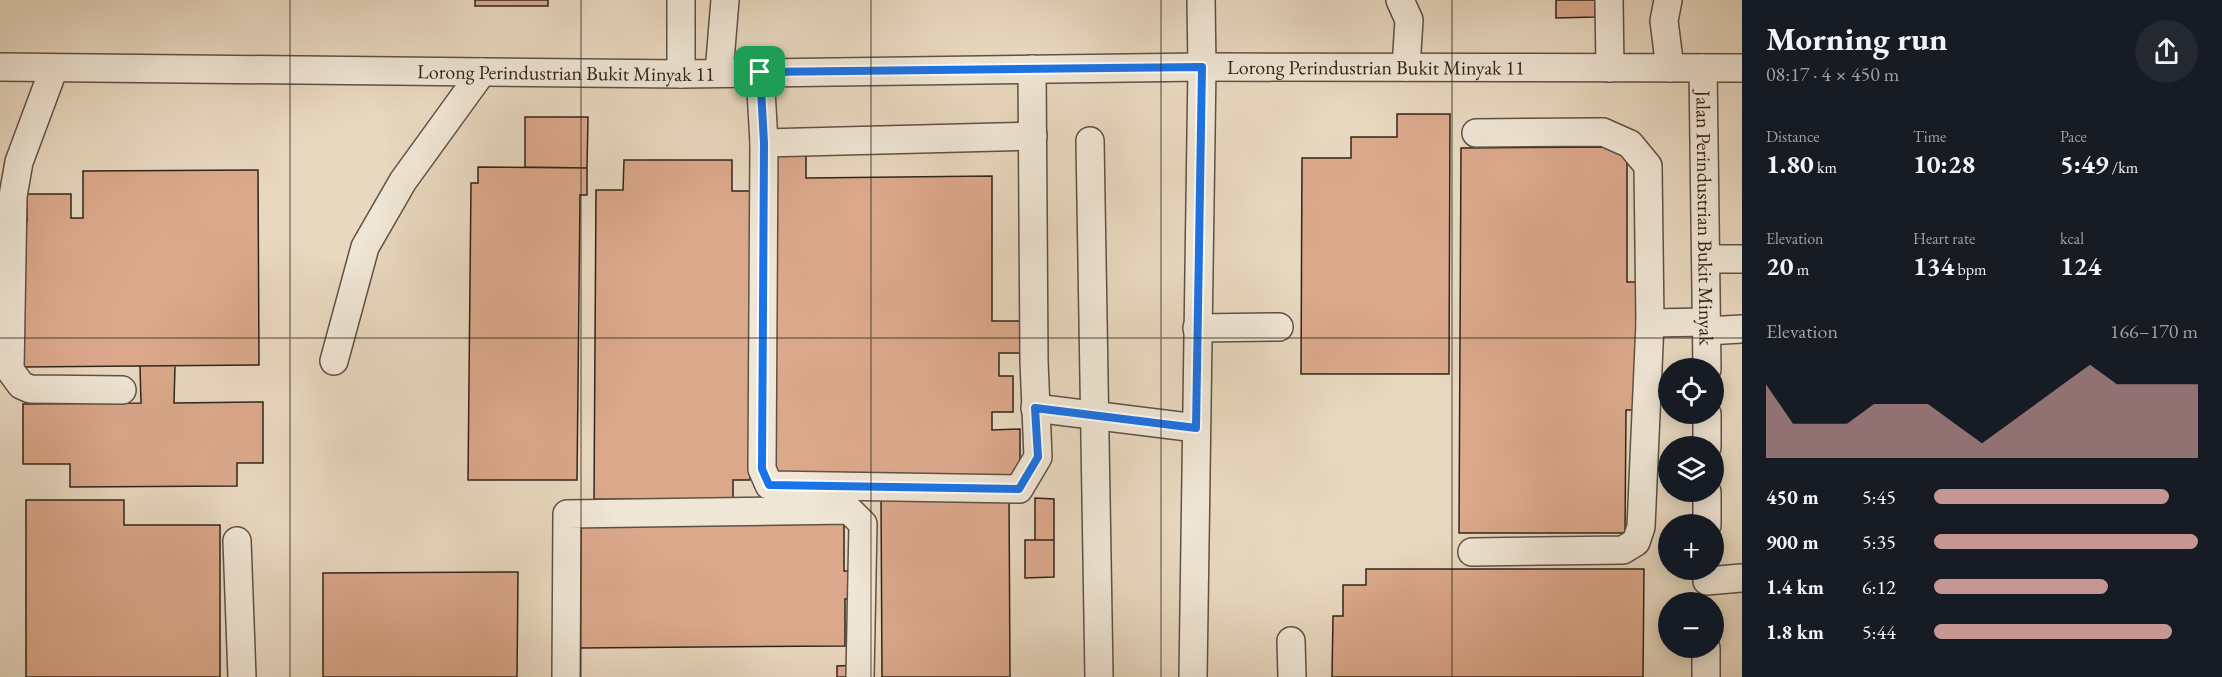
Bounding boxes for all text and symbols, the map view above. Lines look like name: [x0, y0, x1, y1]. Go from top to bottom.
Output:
text: Morning run: [1766, 17, 1948, 60]
button: share: [2135, 20, 2198, 83]
pin: [734, 46, 785, 97]
street label: Lorong Perindustrian Bukit Minyak 11: [1227, 54, 1525, 81]
icon: arrive: [743, 55, 776, 88]
street label: Lorong Perindustrian Bukit Minyak 11: [417, 58, 715, 87]
text: 08:17 · 4 × 450 m: [1766, 61, 1899, 87]
street label: Jalan Perindustrian Bukit Minyak: [1690, 88, 1720, 346]
text: Distance: [1766, 126, 1819, 147]
text: Time: [1913, 126, 1946, 147]
text: Pace: [2060, 126, 2087, 147]
text: 1.80: [1766, 147, 1814, 181]
text: 10:28: [1913, 147, 1975, 181]
text: 5:49: [2060, 147, 2109, 181]
text: km: [1814, 157, 1837, 178]
text: /km: [2109, 157, 2138, 178]
text: Elevation: [1766, 228, 1824, 249]
text: Heart rate: [1913, 228, 1975, 249]
text: kcal: [2060, 228, 2084, 249]
text: 20: [1766, 249, 1794, 283]
text: 134: [1913, 249, 1954, 283]
text: 124: [2060, 249, 2101, 283]
text: m: [1794, 259, 1809, 280]
text: bpm: [1954, 259, 1986, 280]
text: Elevation: [1766, 318, 1838, 344]
text: 166–170 m: [2110, 318, 2198, 344]
map controls: [1658, 358, 1724, 658]
button: locate: [1658, 358, 1724, 424]
button: layers: [1658, 436, 1724, 502]
text: 450 m: [1766, 484, 1819, 510]
text: 5:45: [1862, 484, 1896, 510]
button: +: [1658, 514, 1724, 580]
text: 900 m: [1766, 529, 1819, 555]
text: 5:35: [1862, 529, 1896, 555]
text: 1.4 km: [1766, 574, 1824, 600]
text: 6:12: [1862, 574, 1896, 600]
button: −: [1658, 592, 1724, 658]
text: 1.8 km: [1766, 619, 1824, 645]
text: 5:44: [1862, 619, 1896, 645]

